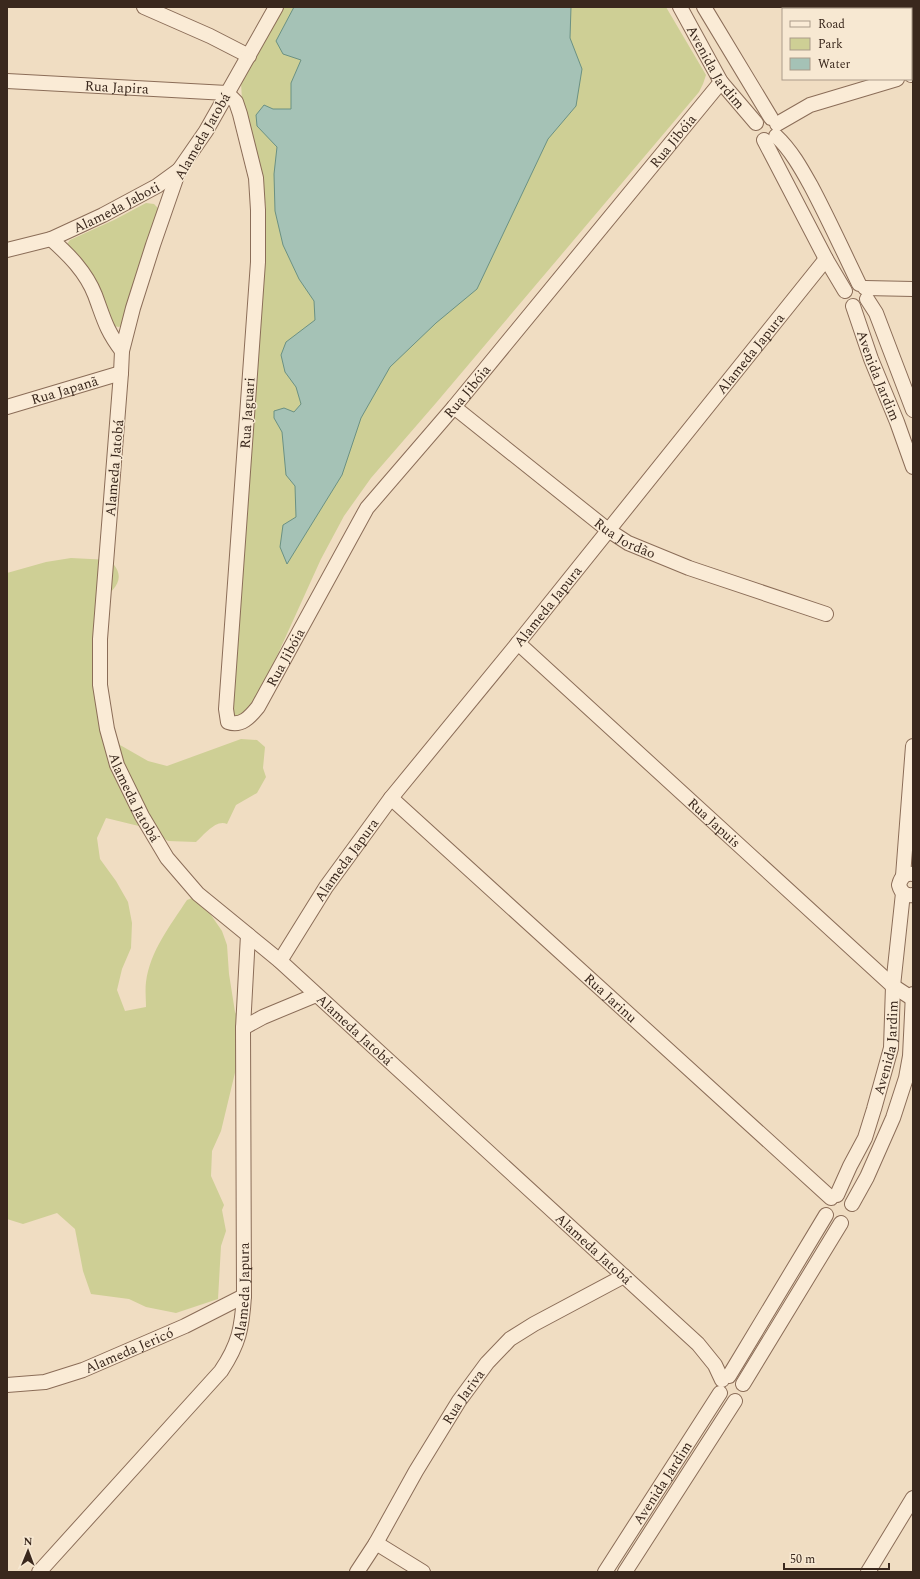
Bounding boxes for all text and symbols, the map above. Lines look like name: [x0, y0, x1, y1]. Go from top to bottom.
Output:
legend: [782, 8, 912, 80]
text: Road: [818, 15, 845, 34]
street label: Avenida Jardim: [681, 22, 750, 114]
text: Park: [818, 35, 843, 54]
text: Water: [818, 55, 850, 74]
street label: Rua Japira: [84, 75, 150, 100]
street label: Alameda Jatobá: [169, 89, 236, 184]
street label: Rua Jibóia: [645, 110, 702, 172]
street label: Alameda Jaboti: [70, 176, 164, 238]
street label: Alameda Japura: [712, 309, 790, 399]
street label: Avenida Jardim: [851, 327, 905, 424]
street label: Rua Jibóia: [439, 360, 496, 423]
street label: Rua Japanã: [28, 370, 101, 410]
street label: Rua Jaguari: [235, 377, 260, 449]
street label: Alameda Jatobá: [100, 418, 129, 517]
street label: Rua Jordão: [589, 513, 659, 564]
street label: Alameda Japura: [509, 561, 587, 651]
street label: Rua Jibóia: [261, 624, 310, 691]
street label: Alameda Jatobá: [103, 751, 165, 846]
street label: Rua Japuis: [683, 793, 745, 853]
street label: Alameda Japura: [309, 814, 384, 906]
street label: Rua Jarinu: [579, 968, 642, 1028]
street label: Alameda Jatobá: [311, 989, 398, 1071]
street label: Avenida Jardim: [868, 1000, 904, 1097]
street label: Alameda Jatobá: [550, 1208, 637, 1290]
street label: Alameda Japura: [227, 1242, 255, 1344]
street label: Alameda Jericó: [82, 1322, 177, 1379]
street label: Rua Jariva: [437, 1365, 490, 1429]
street label: Avenida Jardim: [628, 1437, 697, 1529]
north arrow: [8, 1531, 48, 1571]
text: N: [24, 1533, 33, 1550]
scale bar: [784, 1545, 889, 1571]
text: 50 m: [790, 1550, 815, 1569]

